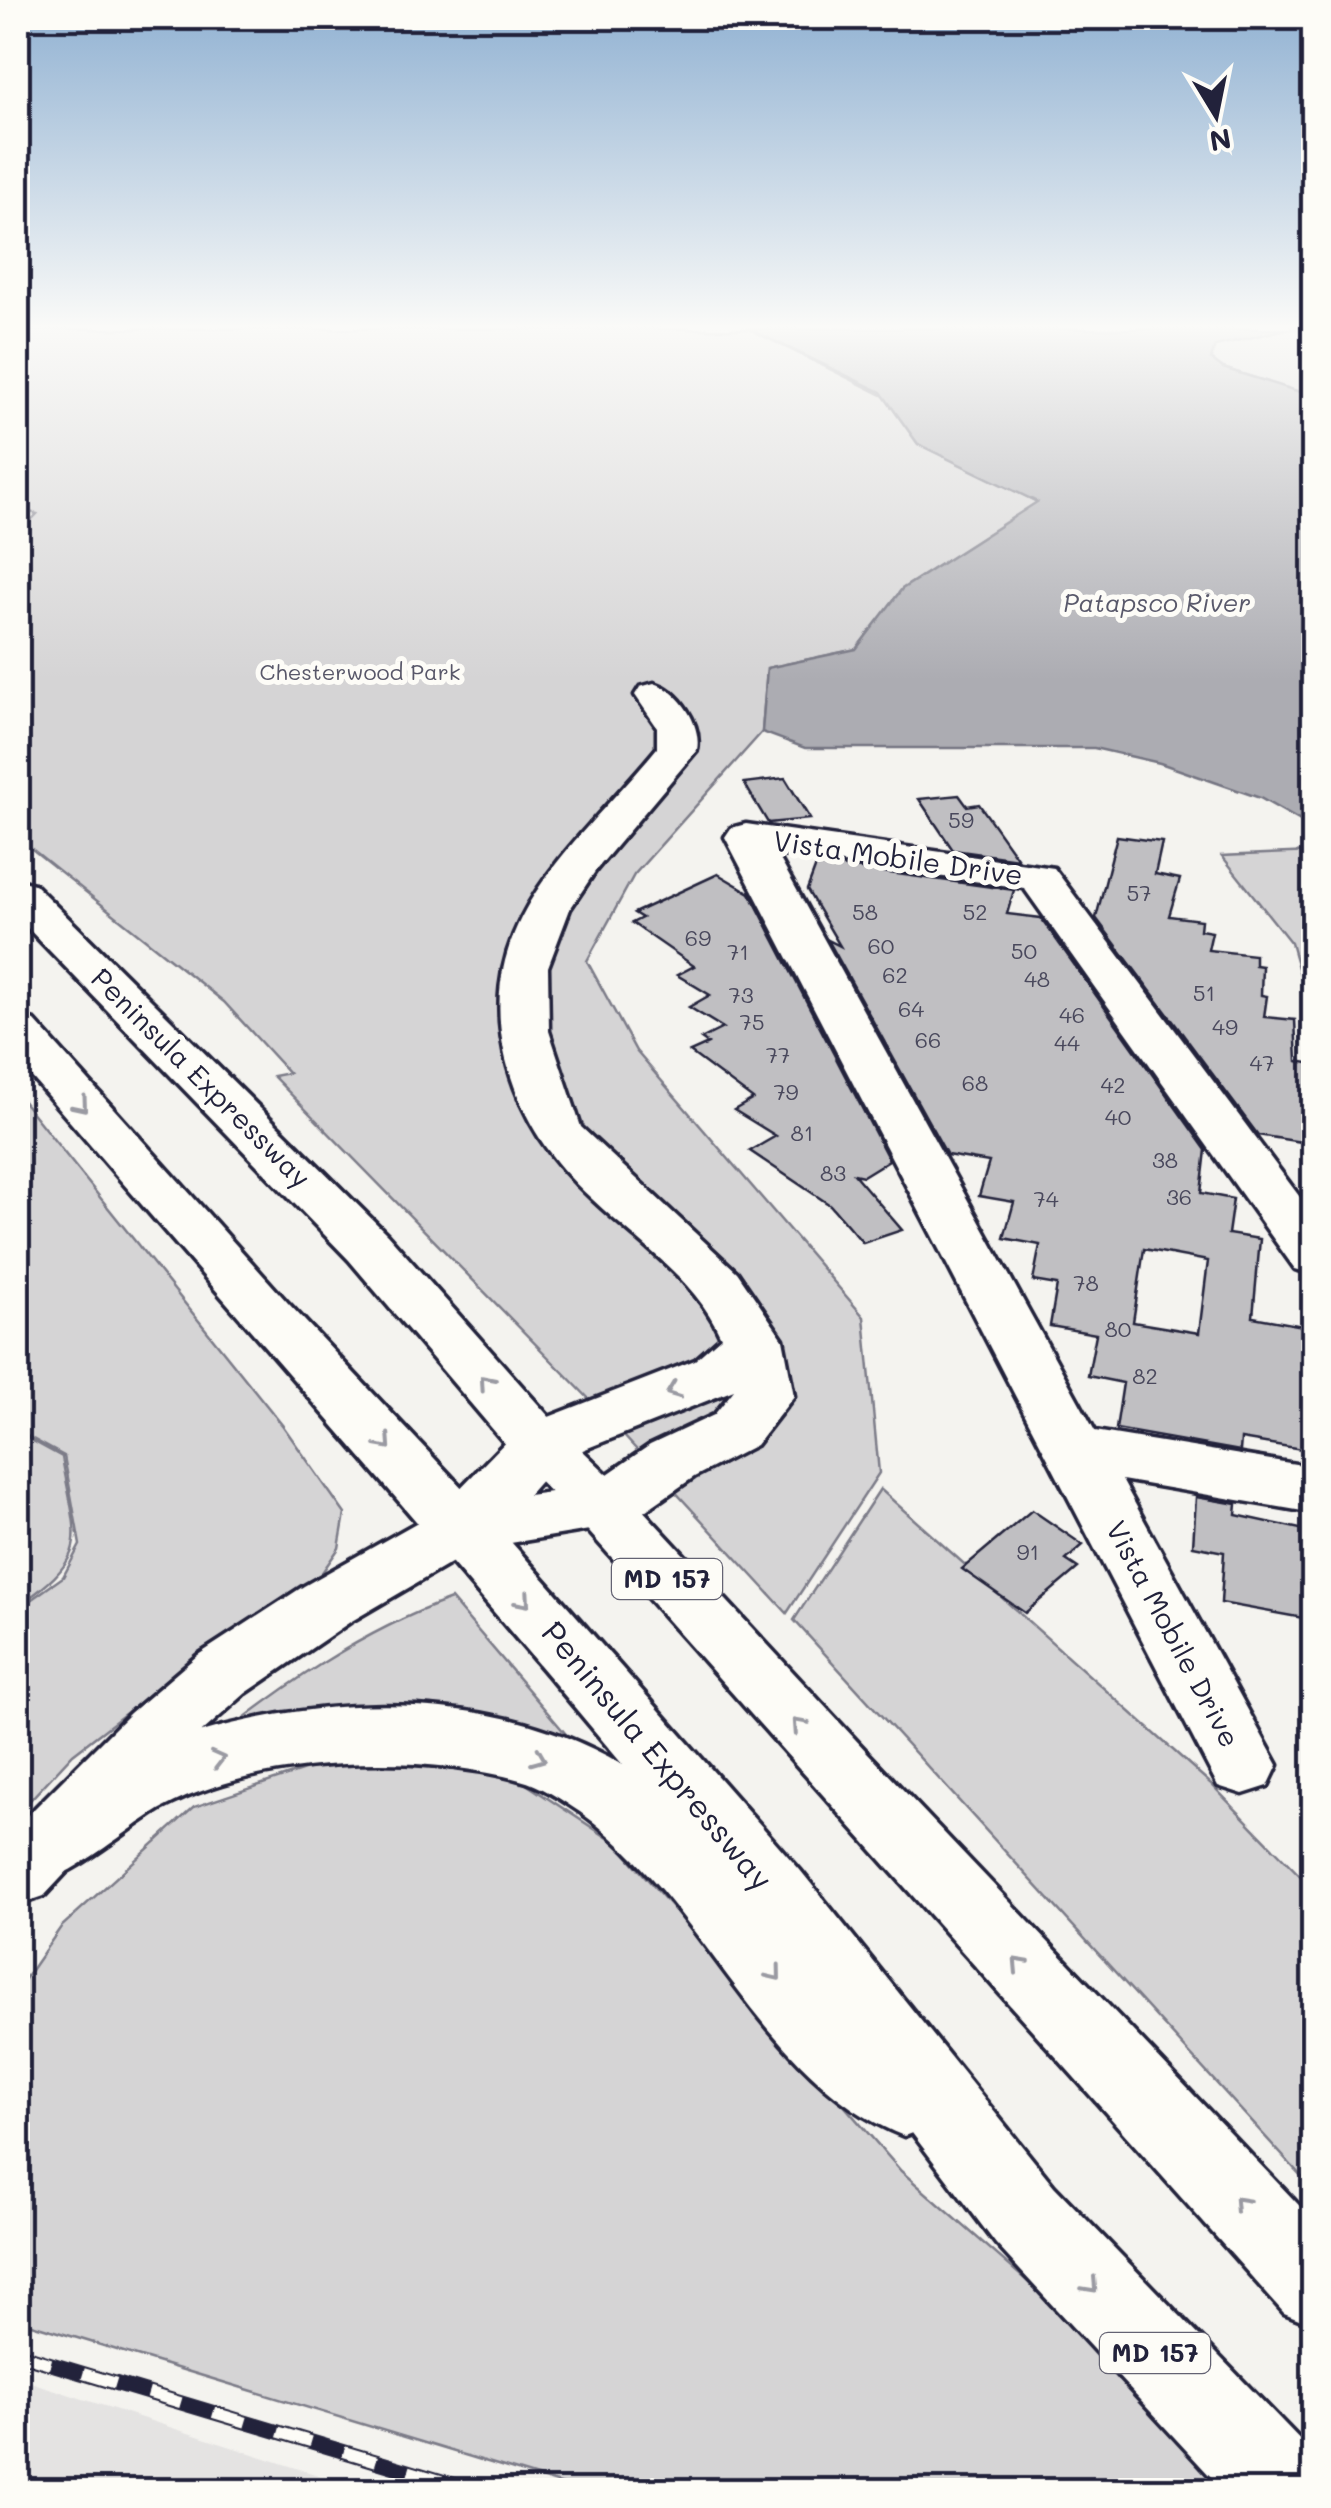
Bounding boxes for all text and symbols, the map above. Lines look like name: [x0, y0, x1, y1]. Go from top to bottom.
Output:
north arrow: [1166, 65, 1266, 165]
text: N: [1207, 121, 1234, 160]
water label: Patapsco River: [1063, 586, 1251, 618]
park label: Chesterwood Park: [260, 657, 460, 686]
house number: 59: [948, 805, 974, 834]
street label: Vista Mobile Drive: [771, 822, 1025, 892]
house number: 57: [1126, 878, 1152, 907]
house number: 58: [852, 897, 878, 926]
house number: 52: [962, 897, 988, 926]
house number: 69: [685, 923, 711, 952]
house number: 60: [868, 931, 894, 960]
house number: 50: [1011, 936, 1037, 965]
house number: 71: [727, 937, 749, 966]
street label: Peninsula Expressway: [84, 960, 319, 1195]
house number: 62: [882, 960, 908, 989]
house number: 48: [1024, 964, 1050, 993]
house number: 51: [1193, 978, 1215, 1007]
house number: 73: [728, 980, 754, 1009]
house number: 64: [898, 994, 924, 1023]
house number: 46: [1059, 1000, 1085, 1029]
house number: 75: [739, 1007, 765, 1036]
house number: 49: [1212, 1012, 1238, 1041]
house number: 66: [915, 1025, 941, 1054]
house number: 44: [1054, 1028, 1080, 1057]
house number: 77: [766, 1040, 790, 1069]
house number: 47: [1249, 1048, 1275, 1077]
house number: 68: [962, 1068, 988, 1097]
house number: 42: [1100, 1070, 1126, 1099]
house number: 79: [773, 1077, 799, 1106]
one-way arrow: [69, 1093, 87, 1111]
house number: 40: [1105, 1102, 1131, 1131]
house number: 81: [790, 1118, 814, 1147]
house number: 38: [1152, 1145, 1178, 1174]
house number: 83: [820, 1158, 846, 1187]
house number: 36: [1166, 1182, 1192, 1211]
house number: 74: [1033, 1184, 1059, 1213]
house number: 78: [1073, 1268, 1099, 1297]
house number: 80: [1105, 1314, 1131, 1343]
house number: 82: [1132, 1361, 1158, 1390]
one-way arrow: [479, 1375, 497, 1394]
one-way arrow: [666, 1379, 683, 1399]
one-way arrow: [374, 1431, 392, 1450]
street label: Vista Mobile Drive: [1099, 1514, 1249, 1753]
house number: 91: [1017, 1537, 1039, 1566]
road number: MD 157: [612, 1559, 722, 1599]
one-way arrow: [513, 1590, 531, 1608]
street label: Peninsula Expressway: [533, 1611, 783, 1899]
one-way arrow: [793, 1718, 811, 1737]
one-way arrow: [529, 1746, 547, 1766]
one-way arrow: [209, 1750, 226, 1771]
one-way arrow: [1013, 1958, 1031, 1976]
one-way arrow: [763, 1963, 781, 1981]
one-way arrow: [1234, 2196, 1252, 2215]
one-way arrow: [1079, 2274, 1097, 2293]
road number: MD 157: [1100, 2333, 1210, 2373]

